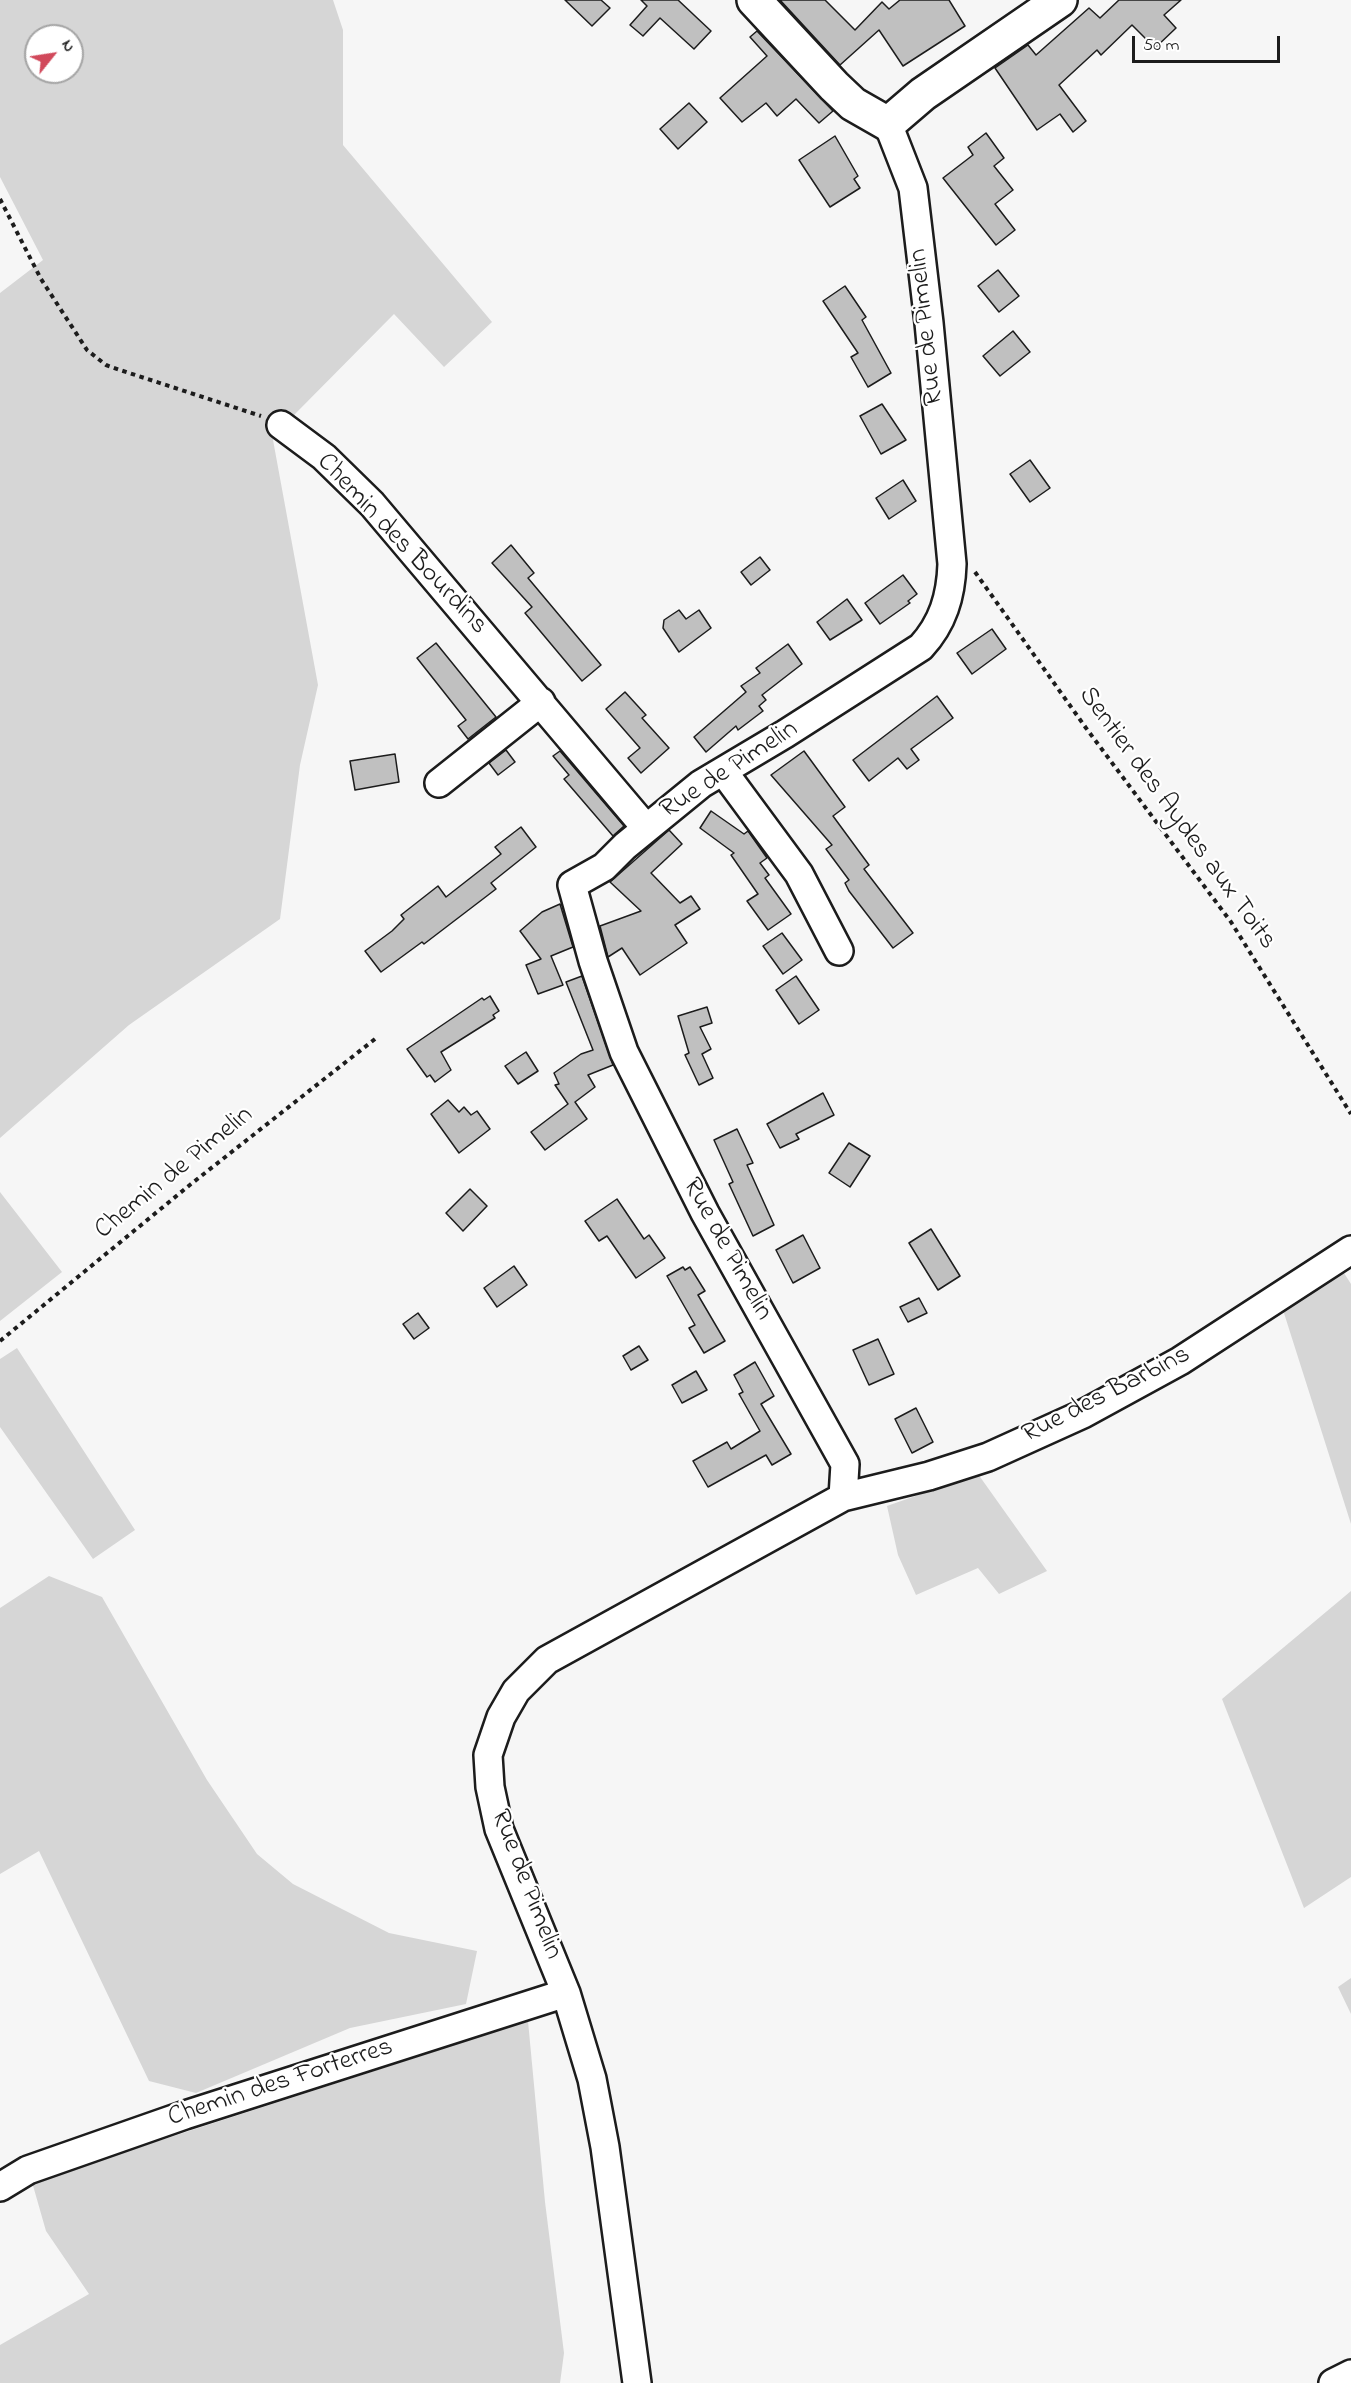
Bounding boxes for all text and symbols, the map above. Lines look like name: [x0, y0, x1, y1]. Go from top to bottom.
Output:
north arrow: [24, 24, 84, 84]
scale bar: [1135, 24, 1284, 62]
text: 50 m: [1143, 33, 1180, 59]
text: N: [55, 35, 81, 57]
street label: Rue de Pimelin: [904, 247, 952, 407]
street label: Chemin des Bourdins: [309, 448, 493, 642]
street label: Sentier des Aydes aux Toits: [1070, 681, 1282, 957]
street label: Rue de Pimelin: [655, 714, 805, 828]
street label: Chemin de Pimelin: [89, 1100, 261, 1248]
street label: Rue de Pimelin: [674, 1173, 778, 1327]
street label: Rue des Barbins: [1018, 1340, 1196, 1452]
street label: Rue de Pimelin: [482, 1806, 568, 1964]
street label: Chemin des Forterres: [164, 2032, 398, 2136]

